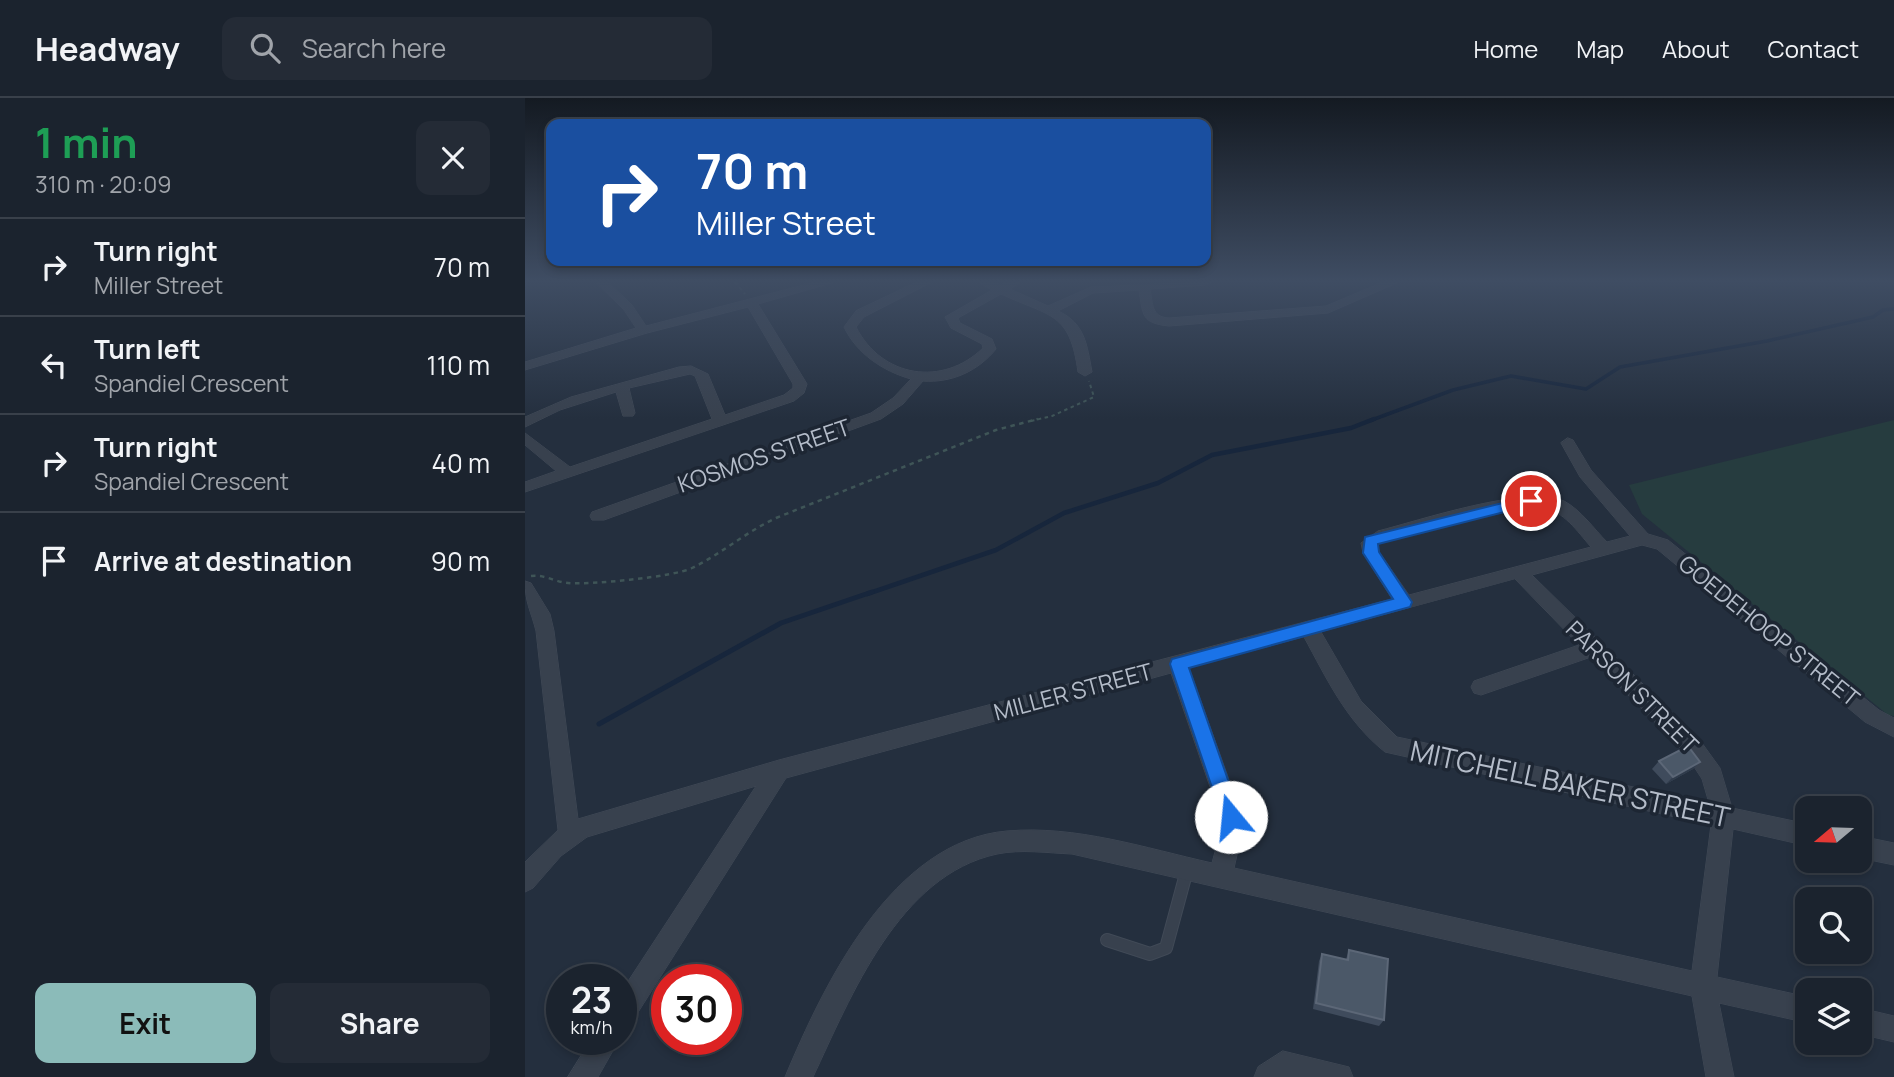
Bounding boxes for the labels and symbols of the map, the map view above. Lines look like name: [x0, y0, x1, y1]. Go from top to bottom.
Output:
street label: KOSMOS STREET: [673, 410, 855, 500]
pin: [1501, 471, 1561, 531]
street label: GOEDEHOOP STREET: [1672, 547, 1867, 713]
street label: PARSON STREET: [1559, 613, 1706, 760]
street label: MILLER STREET: [990, 654, 1156, 728]
street label: MITCHELL BAKER STREET: [1407, 731, 1734, 836]
position arrow: [1194, 780, 1268, 854]
north arrow: [1795, 796, 1873, 873]
speed limit sign: 30: [651, 964, 742, 1055]

